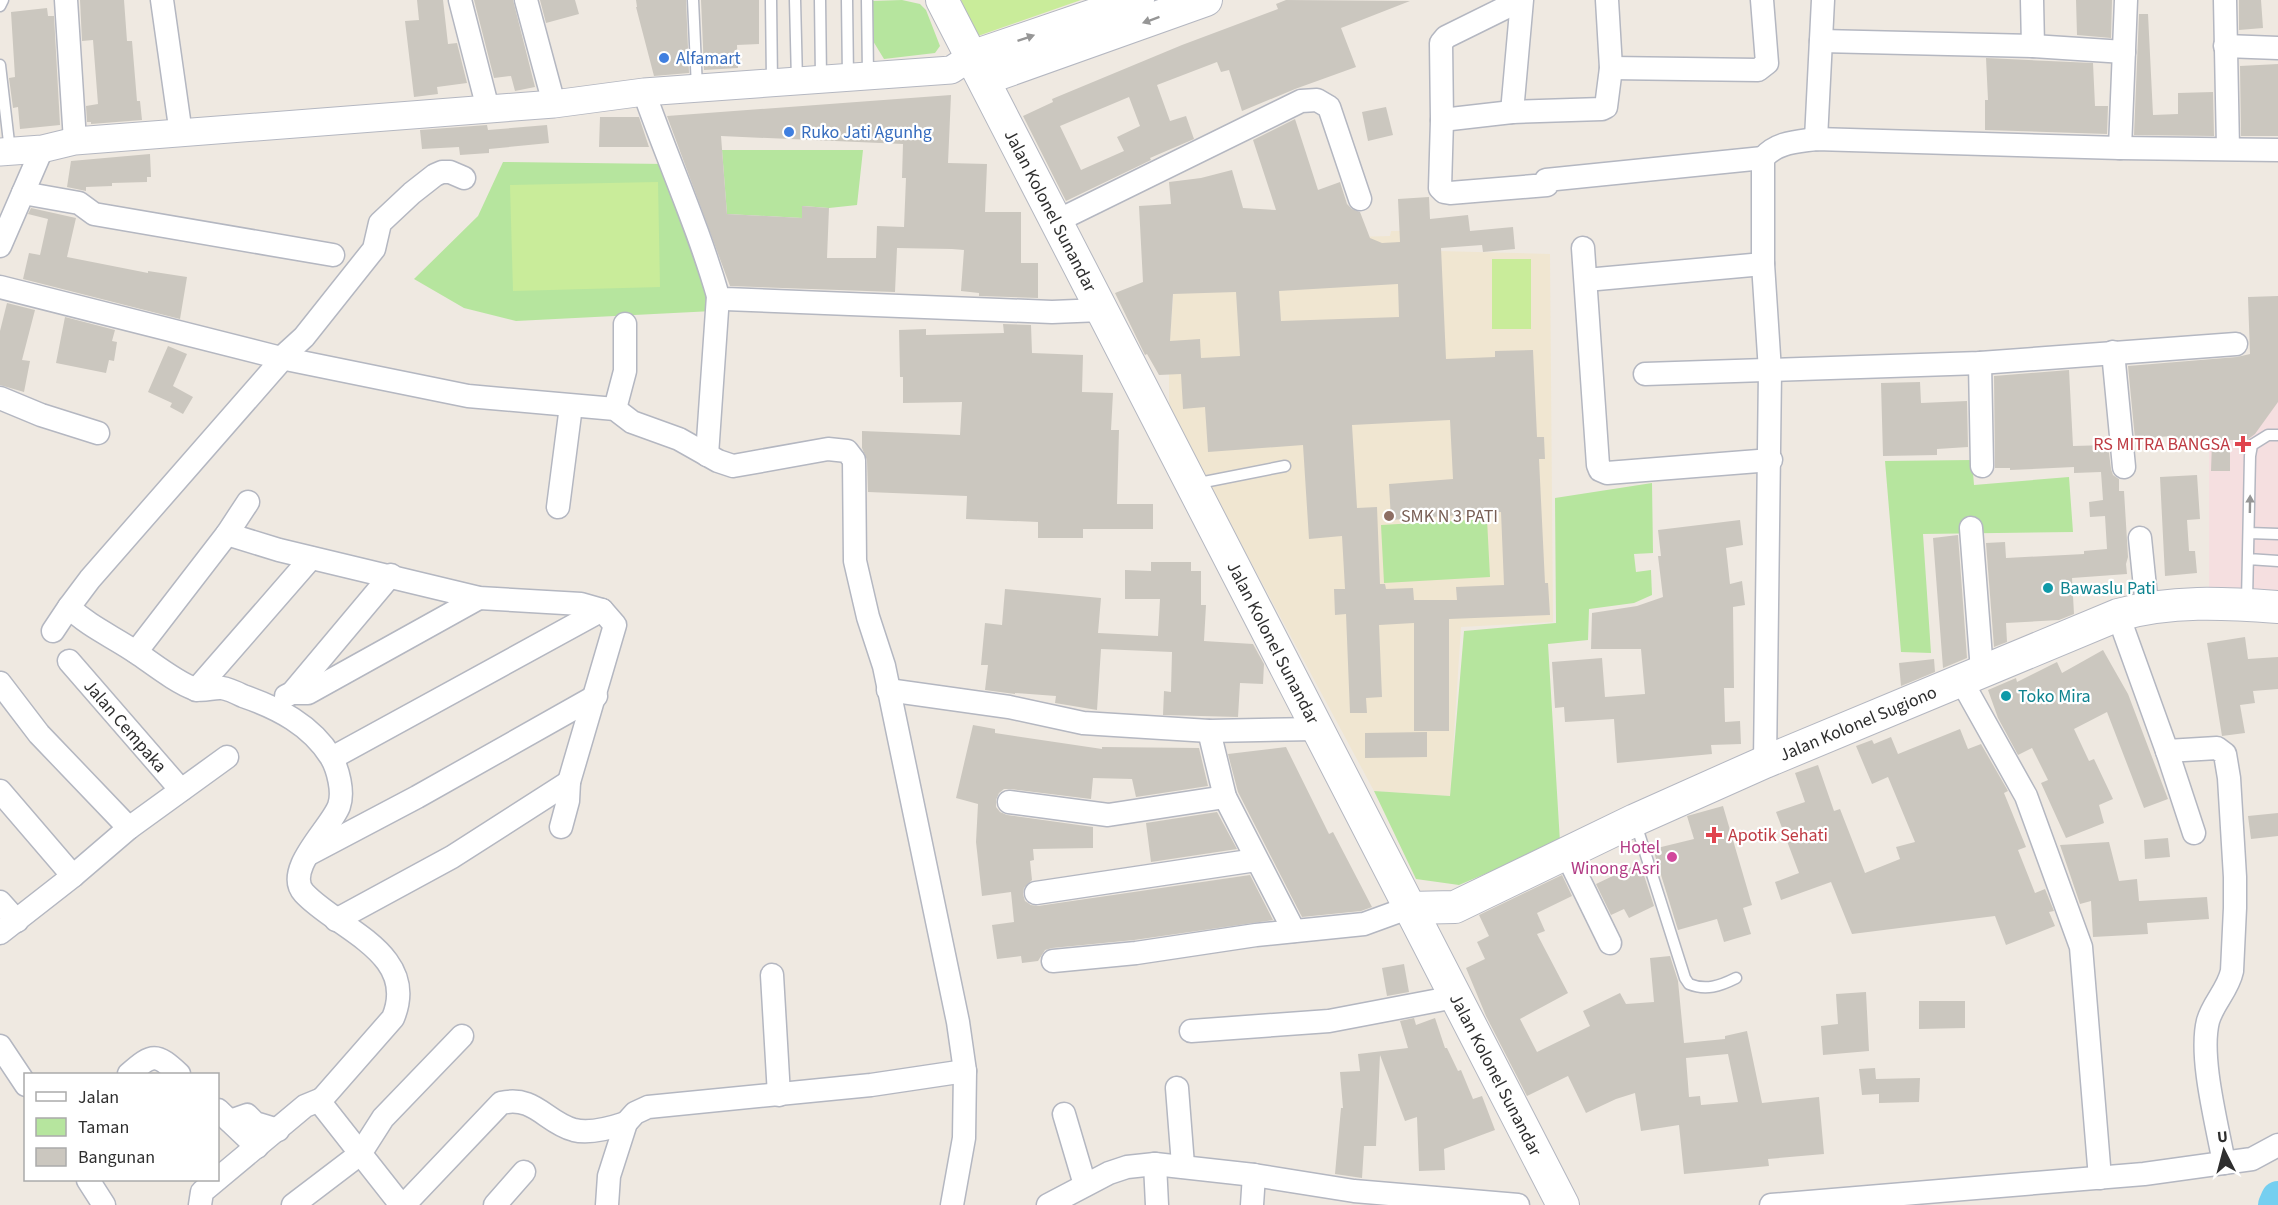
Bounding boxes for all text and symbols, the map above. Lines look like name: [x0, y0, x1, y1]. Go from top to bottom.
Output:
one-way arrow: [1142, 15, 1160, 25]
one-way arrow: [1018, 33, 1036, 43]
place label: Alfamart: [676, 46, 741, 71]
marker: Alfamart: [657, 51, 671, 65]
place label: Ruko Jati Agunhg: [801, 120, 932, 145]
marker: Ruko Jati Agunhg: [782, 125, 796, 139]
street label: Jalan Kolonel Sunandar: [998, 125, 1103, 297]
place label: RS MITRA BANGSA: [2093, 432, 2230, 457]
marker: RS MITRA BANGSA: [2234, 435, 2252, 453]
one-way arrow: [2245, 495, 2254, 514]
place label: SMK N 3 PATI: [1401, 504, 1498, 529]
marker: SMK N 3 PATI: [1382, 509, 1396, 523]
street label: Jalan Kolonel Sunandar: [1221, 557, 1326, 729]
place label: Bawaslu Pati: [2060, 576, 2156, 601]
marker: Bawaslu Pati: [2041, 581, 2055, 595]
street label: Jalan Cempaka: [78, 674, 173, 778]
street label: Jalan Kolonel Sugiono: [1775, 679, 1941, 767]
place label: Toko Mira: [2018, 684, 2091, 709]
marker: Toko Mira: [1999, 689, 2013, 703]
place label: Apotik Sehati: [1728, 823, 1828, 848]
marker: Apotik Sehati: [1705, 826, 1723, 844]
place label: Hotel Winong Asri: [1571, 835, 1660, 881]
marker: Hotel Winong Asri: [1665, 850, 1679, 864]
street label: Jalan Kolonel Sunandar: [1444, 989, 1548, 1161]
legend: [24, 1073, 219, 1181]
text: Jalan: [78, 1085, 119, 1110]
text: Taman: [78, 1115, 129, 1140]
north arrow: [2194, 1121, 2254, 1181]
text: U: [2216, 1126, 2229, 1149]
text: Bangunan: [78, 1145, 155, 1170]

